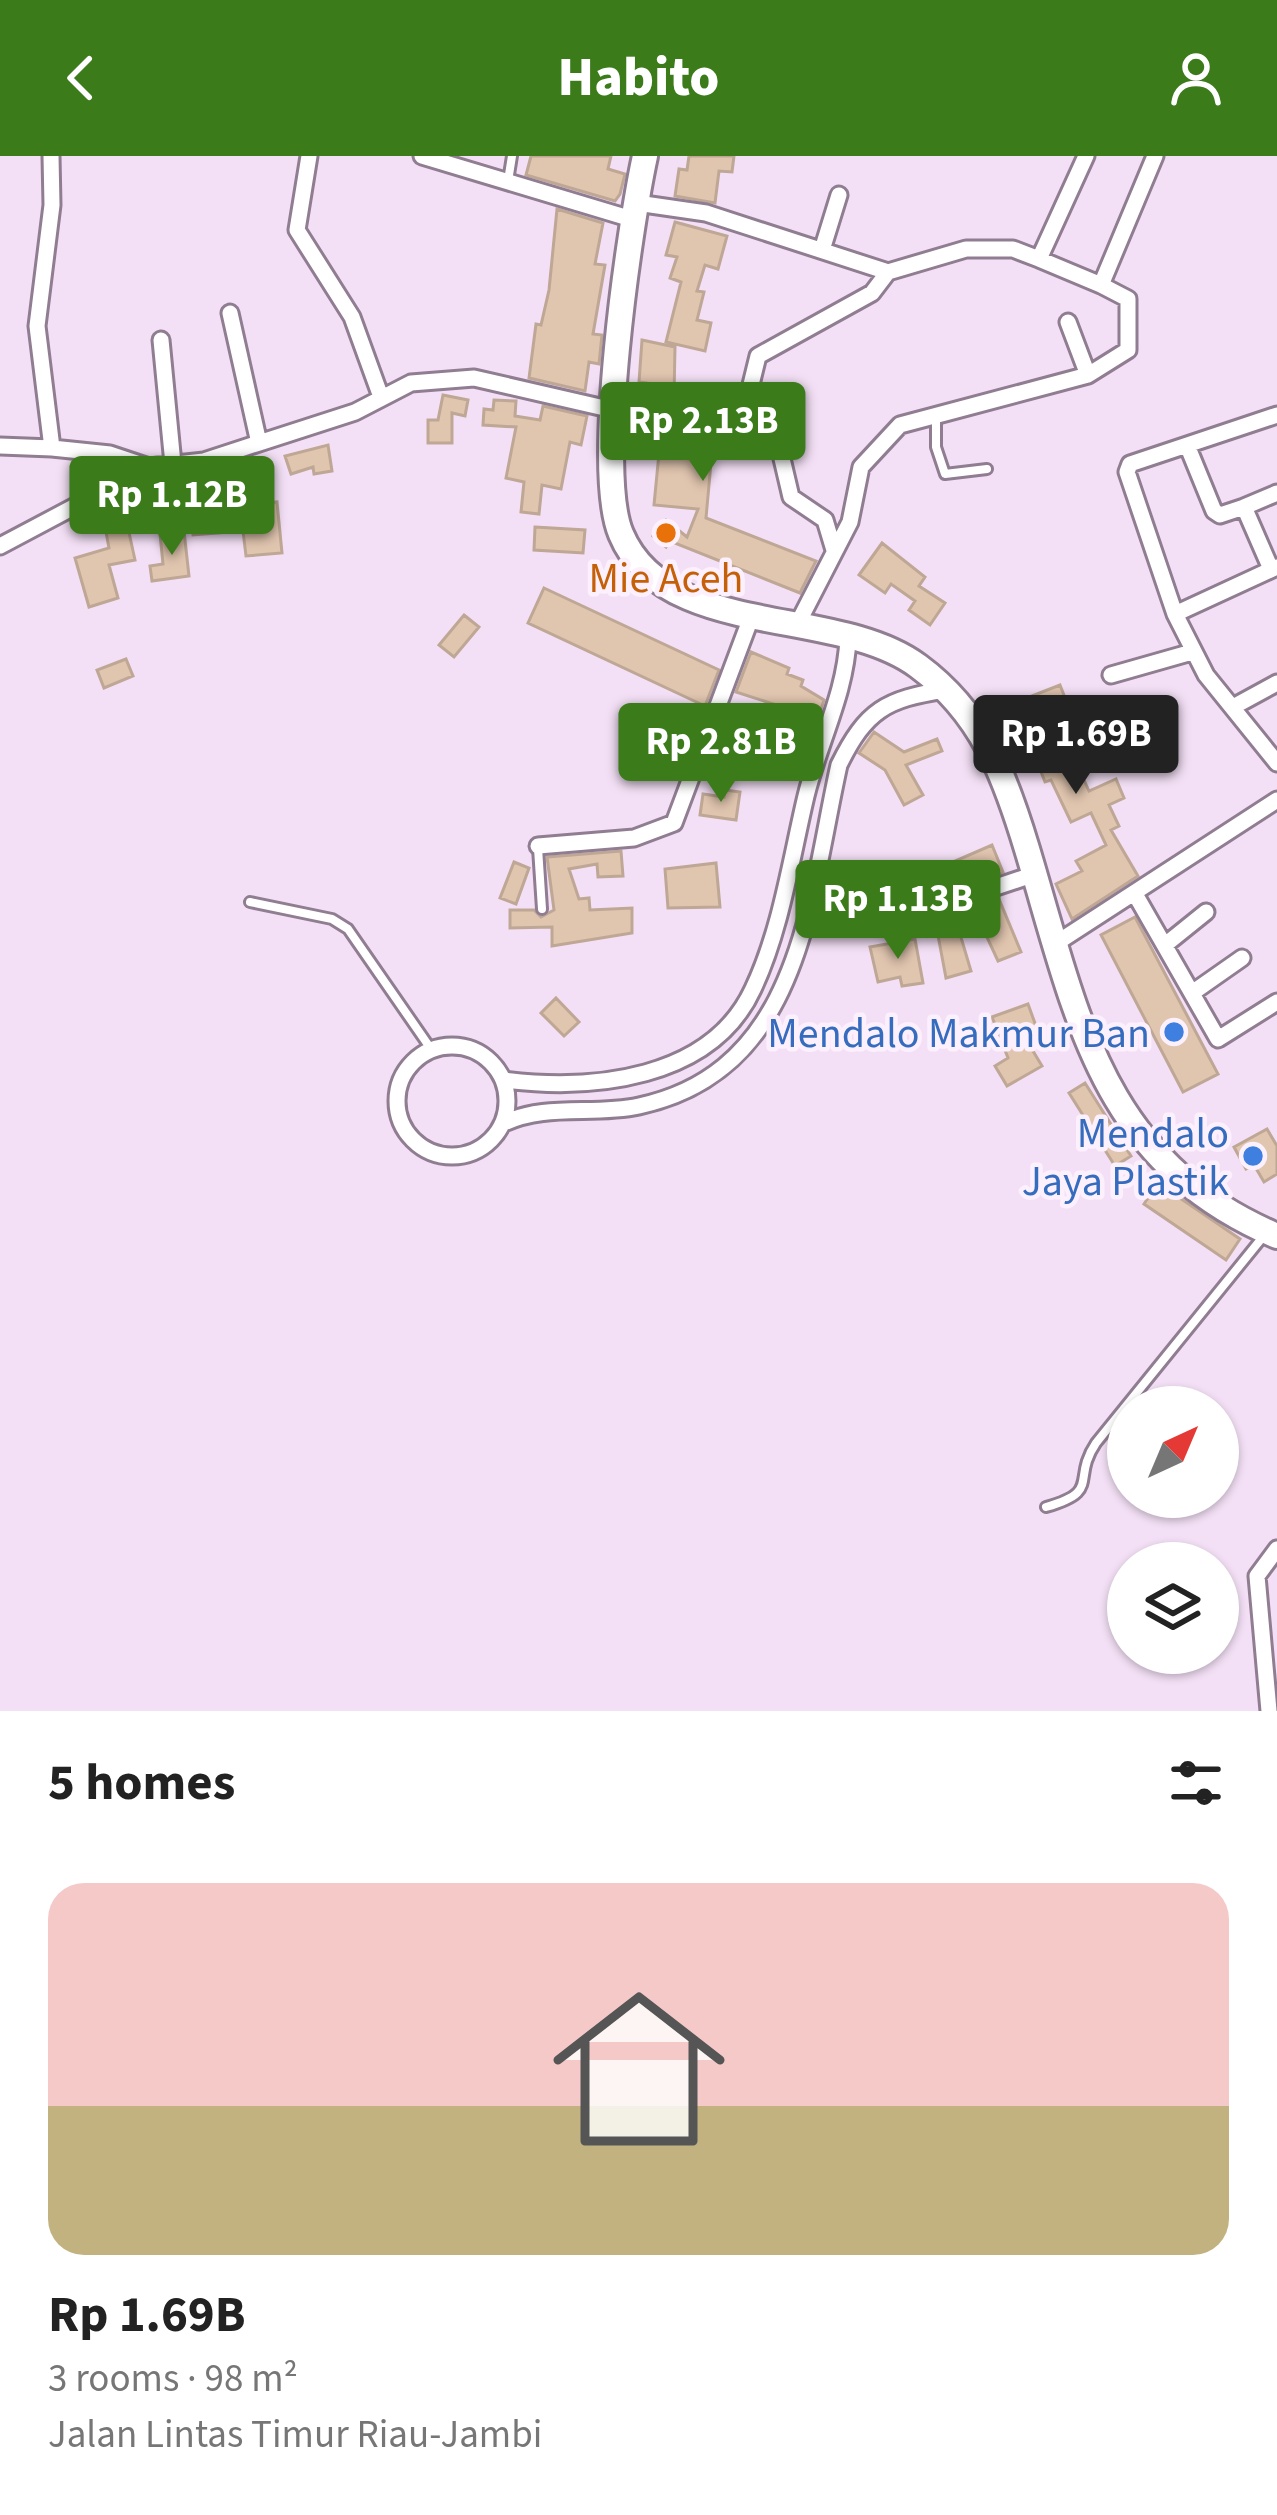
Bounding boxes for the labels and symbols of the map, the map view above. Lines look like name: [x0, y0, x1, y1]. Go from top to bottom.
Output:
pin: Rp 2.13B: [579, 382, 827, 484]
pin: Rp 1.12B: [48, 456, 296, 558]
marker: Mie Aceh: [653, 520, 679, 546]
place label: Mie Aceh: [589, 549, 743, 609]
pin: Rp 1.69B: [952, 695, 1200, 797]
pin: Rp 2.81B: [597, 703, 845, 805]
pin: Rp 1.13B: [774, 860, 1022, 962]
place label: Mendalo Makmur Ban: [767, 1004, 1150, 1064]
marker: Mendalo Makmur Ban: [1161, 1019, 1187, 1045]
place label: Mendalo Jaya Plastik: [1022, 1104, 1229, 1212]
marker: Mendalo Jaya Plastik: [1240, 1143, 1266, 1169]
north arrow: [1107, 1386, 1239, 1518]

